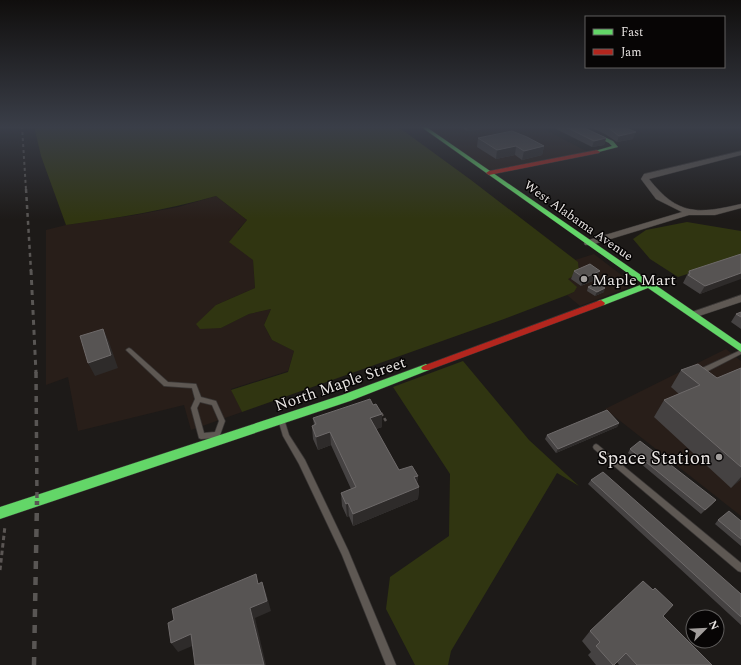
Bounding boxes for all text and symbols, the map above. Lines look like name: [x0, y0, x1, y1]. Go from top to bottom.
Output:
legend: [585, 16, 725, 68]
text: Fast: [621, 23, 643, 42]
text: Jam: [621, 43, 642, 62]
street label: West Alabama Avenue: [520, 176, 637, 266]
place label: Maple Mart: [592, 268, 676, 292]
marker: Maple Mart: [579, 274, 589, 284]
street label: North Maple Street: [271, 350, 410, 418]
place label: Space Station: [597, 444, 711, 473]
marker: Space Station: [714, 452, 724, 462]
north arrow: [685, 609, 725, 649]
text: N: [704, 618, 723, 633]

